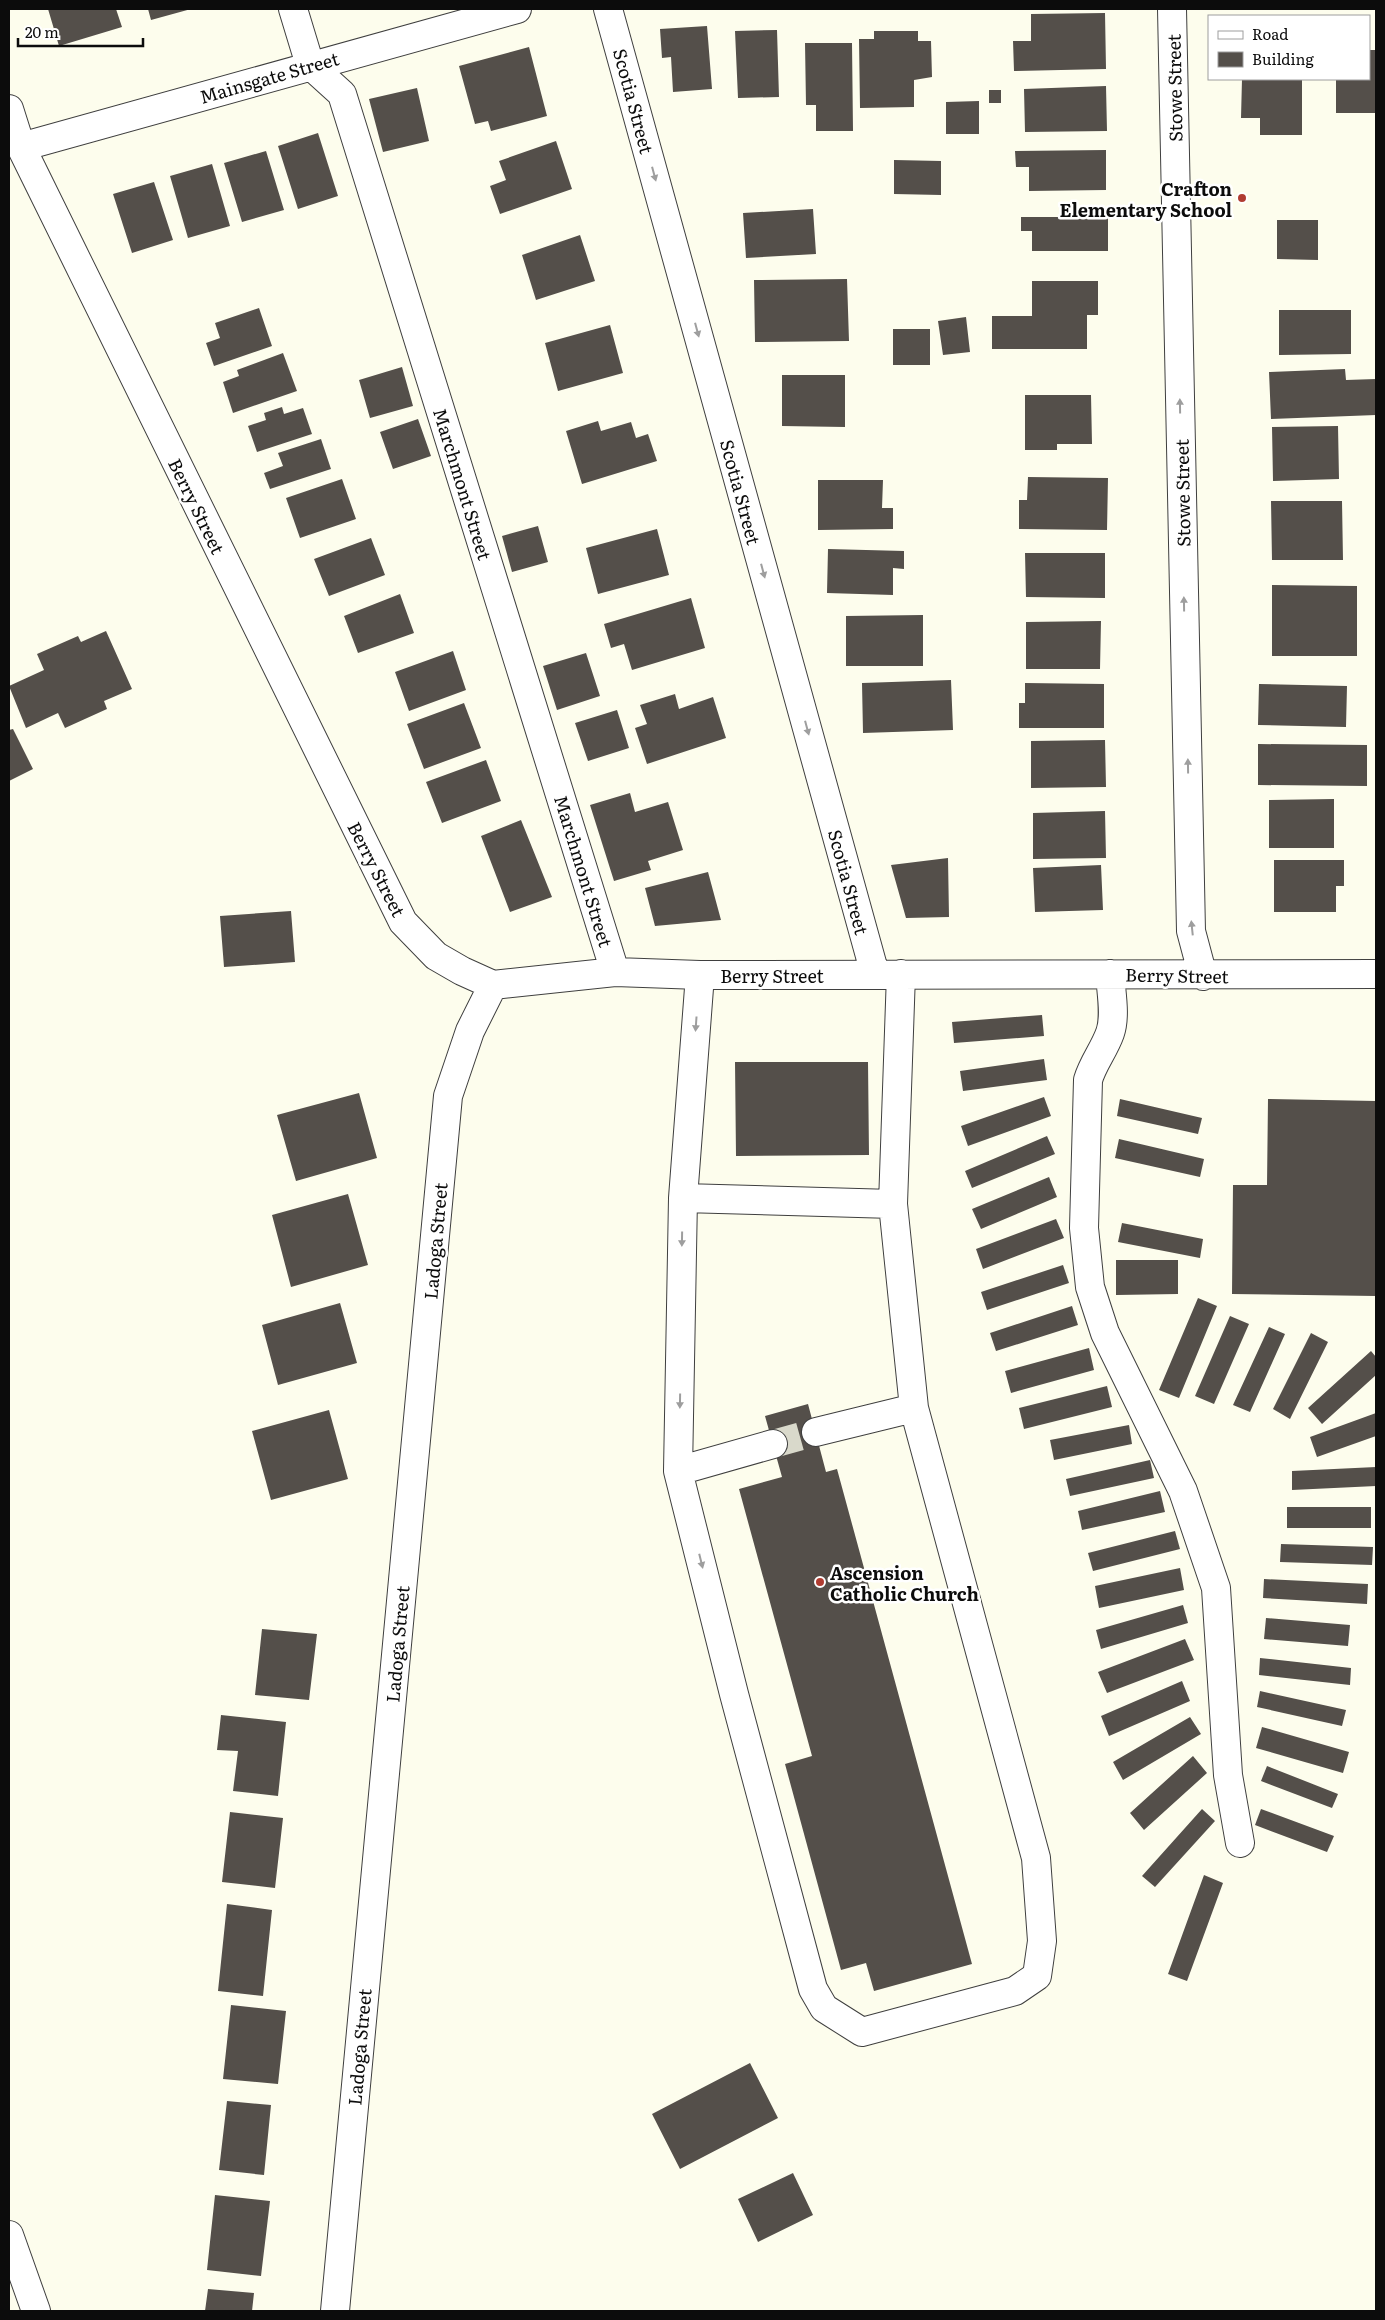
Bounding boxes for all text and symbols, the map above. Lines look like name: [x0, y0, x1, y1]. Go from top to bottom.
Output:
scale bar: [18, 15, 142, 47]
legend: [1208, 15, 1370, 80]
text: 20 m: [25, 20, 59, 43]
text: Road: [1252, 22, 1288, 45]
street label: Stowe Street: [1160, 33, 1188, 142]
street label: Mainsgate Street: [196, 44, 343, 110]
street label: Scotia Street: [607, 45, 661, 157]
text: Building: [1252, 47, 1314, 70]
one-way arrow: [650, 166, 658, 181]
place label: Crafton Elementary School: [1060, 175, 1232, 223]
marker: Crafton Elementary School: [1236, 192, 1248, 204]
one-way arrow: [693, 323, 701, 338]
one-way arrow: [1176, 398, 1184, 414]
street label: Marchmont Street: [427, 405, 499, 564]
street label: Scotia Street: [714, 436, 768, 548]
street label: Stowe Street: [1168, 438, 1196, 547]
street label: Berry Street: [162, 454, 232, 559]
one-way arrow: [760, 564, 768, 579]
one-way arrow: [1180, 595, 1188, 611]
one-way arrow: [803, 721, 811, 736]
one-way arrow: [1184, 758, 1192, 774]
street label: Marchmont Street: [548, 792, 620, 951]
street label: Berry Street: [341, 817, 413, 922]
street label: Scotia Street: [822, 826, 876, 938]
one-way arrow: [1188, 920, 1196, 936]
street label: Berry Street: [1125, 961, 1230, 989]
street label: Berry Street: [720, 962, 824, 989]
one-way arrow: [692, 1016, 700, 1032]
street label: Ladoga Street: [416, 1181, 454, 1301]
one-way arrow: [678, 1231, 686, 1247]
one-way arrow: [675, 1393, 683, 1409]
one-way arrow: [697, 1553, 705, 1568]
place label: Ascension Catholic Church: [830, 1559, 979, 1607]
marker: Ascension Catholic Church: [814, 1576, 826, 1588]
street label: Ladoga Street: [378, 1584, 416, 1704]
street label: Ladoga Street: [340, 1987, 378, 2107]

